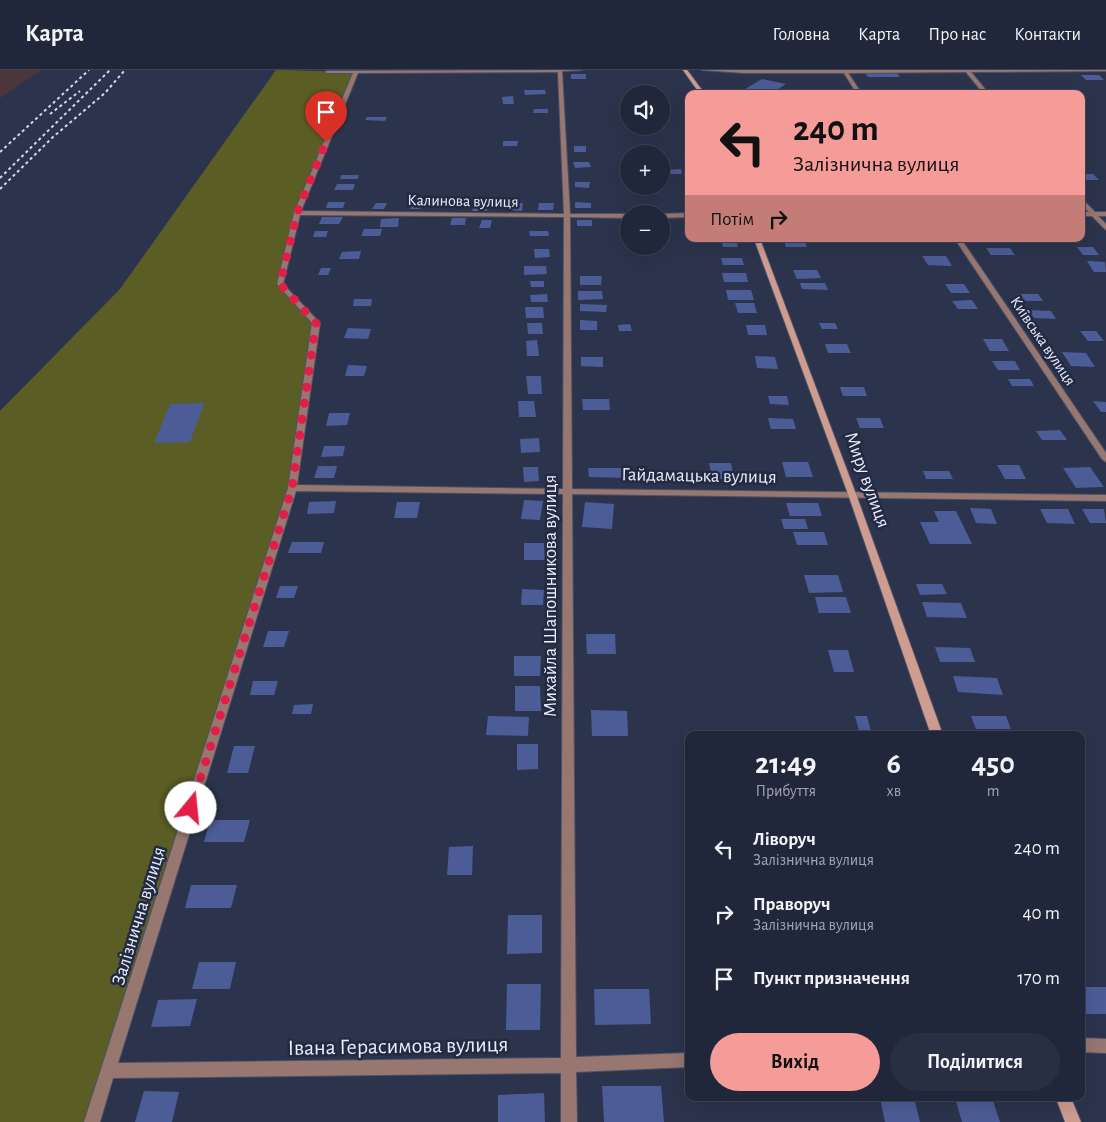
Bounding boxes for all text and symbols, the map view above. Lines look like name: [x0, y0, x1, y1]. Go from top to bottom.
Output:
text: Карта: [25, 22, 84, 46]
text: Головна: [773, 26, 830, 44]
text: Карта: [858, 26, 900, 44]
text: Про нас: [928, 26, 986, 44]
text: Контакти: [1014, 26, 1081, 44]
map controls: [620, 85, 670, 255]
button: sound: [620, 85, 670, 135]
pin: [305, 91, 347, 142]
icon: arrive: [312, 98, 340, 126]
icon: left: [710, 110, 775, 175]
text: 240 m: [793, 112, 879, 147]
button: +: [620, 145, 670, 195]
text: Залізнична вулиця: [793, 153, 959, 175]
street label: Калинова вулиця: [407, 192, 519, 211]
button: −: [620, 205, 670, 255]
icon: right: [764, 205, 792, 233]
text: Потім: [710, 210, 754, 229]
street label: Київська вулиця: [1006, 293, 1079, 389]
street label: Миру вулиця: [841, 430, 893, 530]
street label: Гайдамацька вулиця: [621, 465, 777, 487]
street label: Михайла Шапошникова вулиця: [541, 475, 560, 717]
text: 21:49: [755, 749, 816, 779]
text: 6: [887, 749, 901, 779]
text: 450: [971, 749, 1015, 779]
position arrow: [164, 781, 216, 833]
text: Прибуття: [755, 783, 816, 799]
text: хв: [887, 783, 901, 799]
text: m: [987, 783, 999, 799]
text: Ліворуч: [753, 830, 816, 849]
icon: left: [710, 835, 738, 863]
text: 240 m: [1014, 839, 1060, 858]
street label: Залізнична вулиця: [109, 845, 169, 987]
text: Залізнична вулиця: [753, 852, 874, 868]
text: Праворуч: [753, 895, 831, 914]
icon: right: [710, 900, 738, 928]
text: 40 m: [1022, 904, 1060, 923]
text: Залізнична вулиця: [753, 917, 874, 933]
icon: arrive: [710, 965, 738, 993]
text: Пункт призначення: [753, 969, 910, 988]
text: 170 m: [1017, 969, 1060, 988]
street label: Івана Герасимова вулиця: [287, 1033, 509, 1059]
button: Вихід: [710, 1033, 880, 1091]
button: Поділитися: [890, 1033, 1060, 1091]

